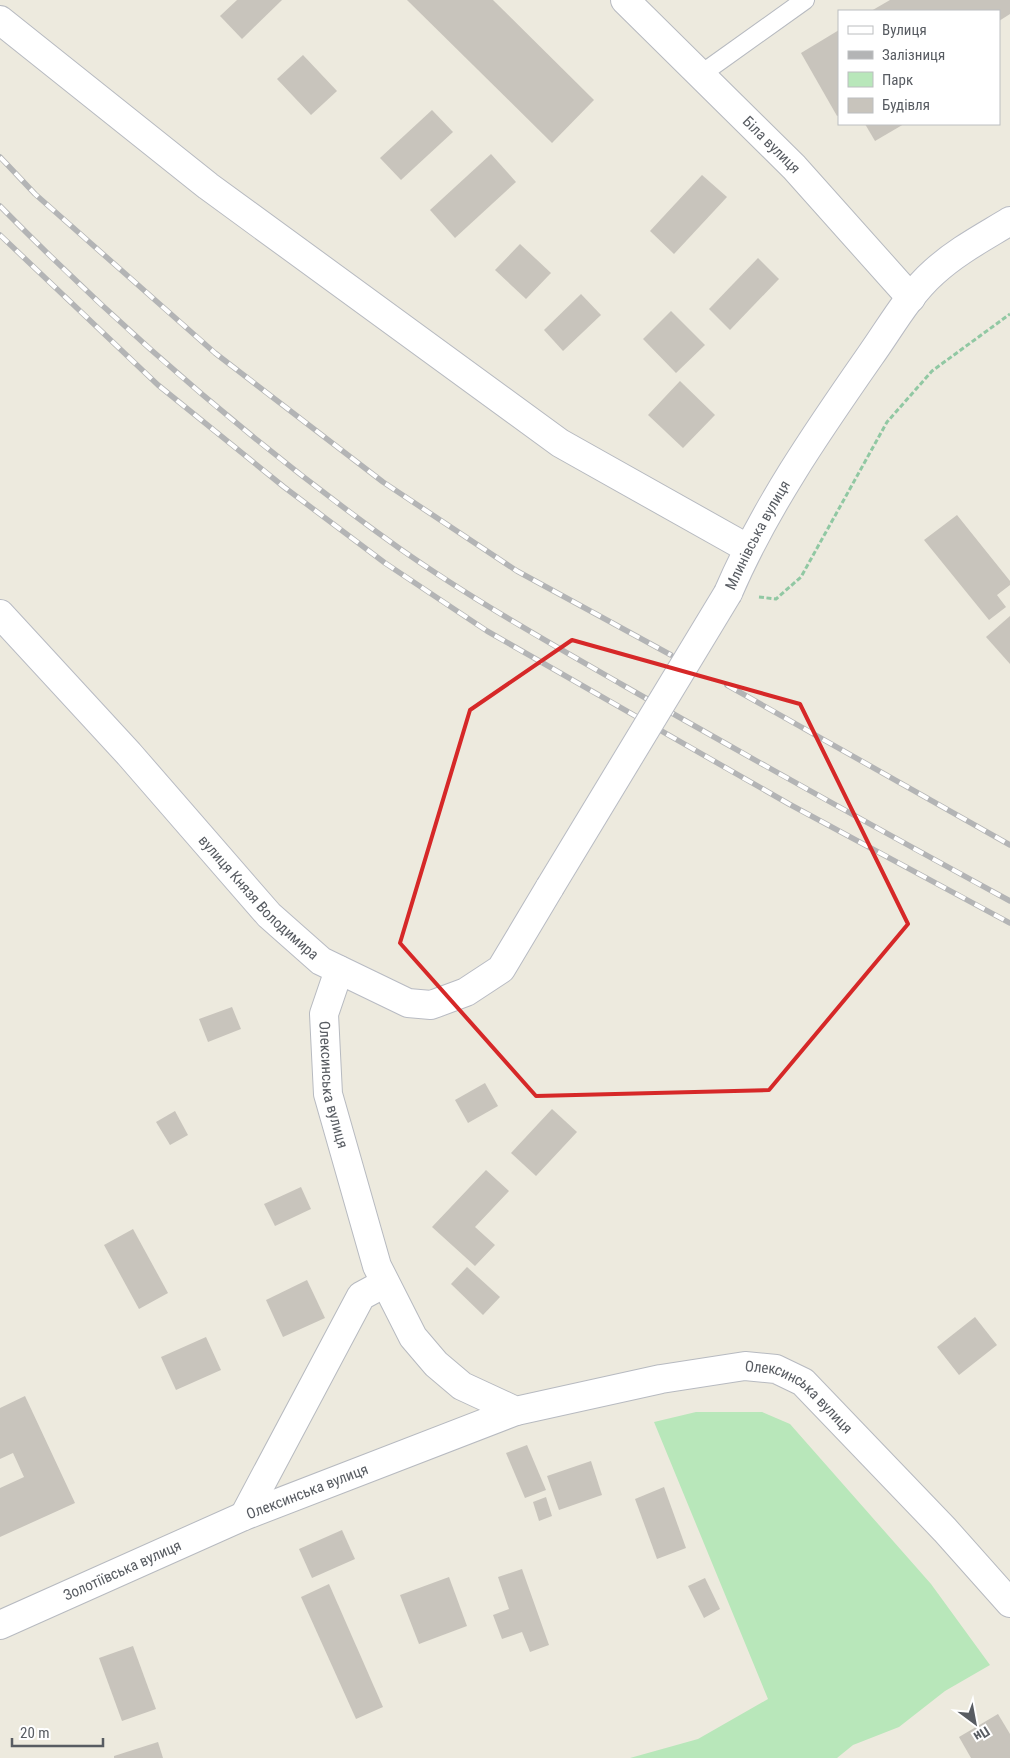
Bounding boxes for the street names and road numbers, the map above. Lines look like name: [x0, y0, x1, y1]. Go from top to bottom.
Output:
street label: Біла вулиця: [739, 112, 804, 177]
street label: Млинівська вулиця: [721, 477, 794, 593]
street label: вулиця Князя Володимира: [195, 832, 322, 964]
street label: Олексинська вулиця: [315, 1021, 352, 1150]
street label: Олексинська вулиця: [744, 1357, 856, 1437]
street label: Олексинська вулиця: [244, 1460, 371, 1523]
street label: Золотіївська вулиця: [61, 1536, 184, 1604]

